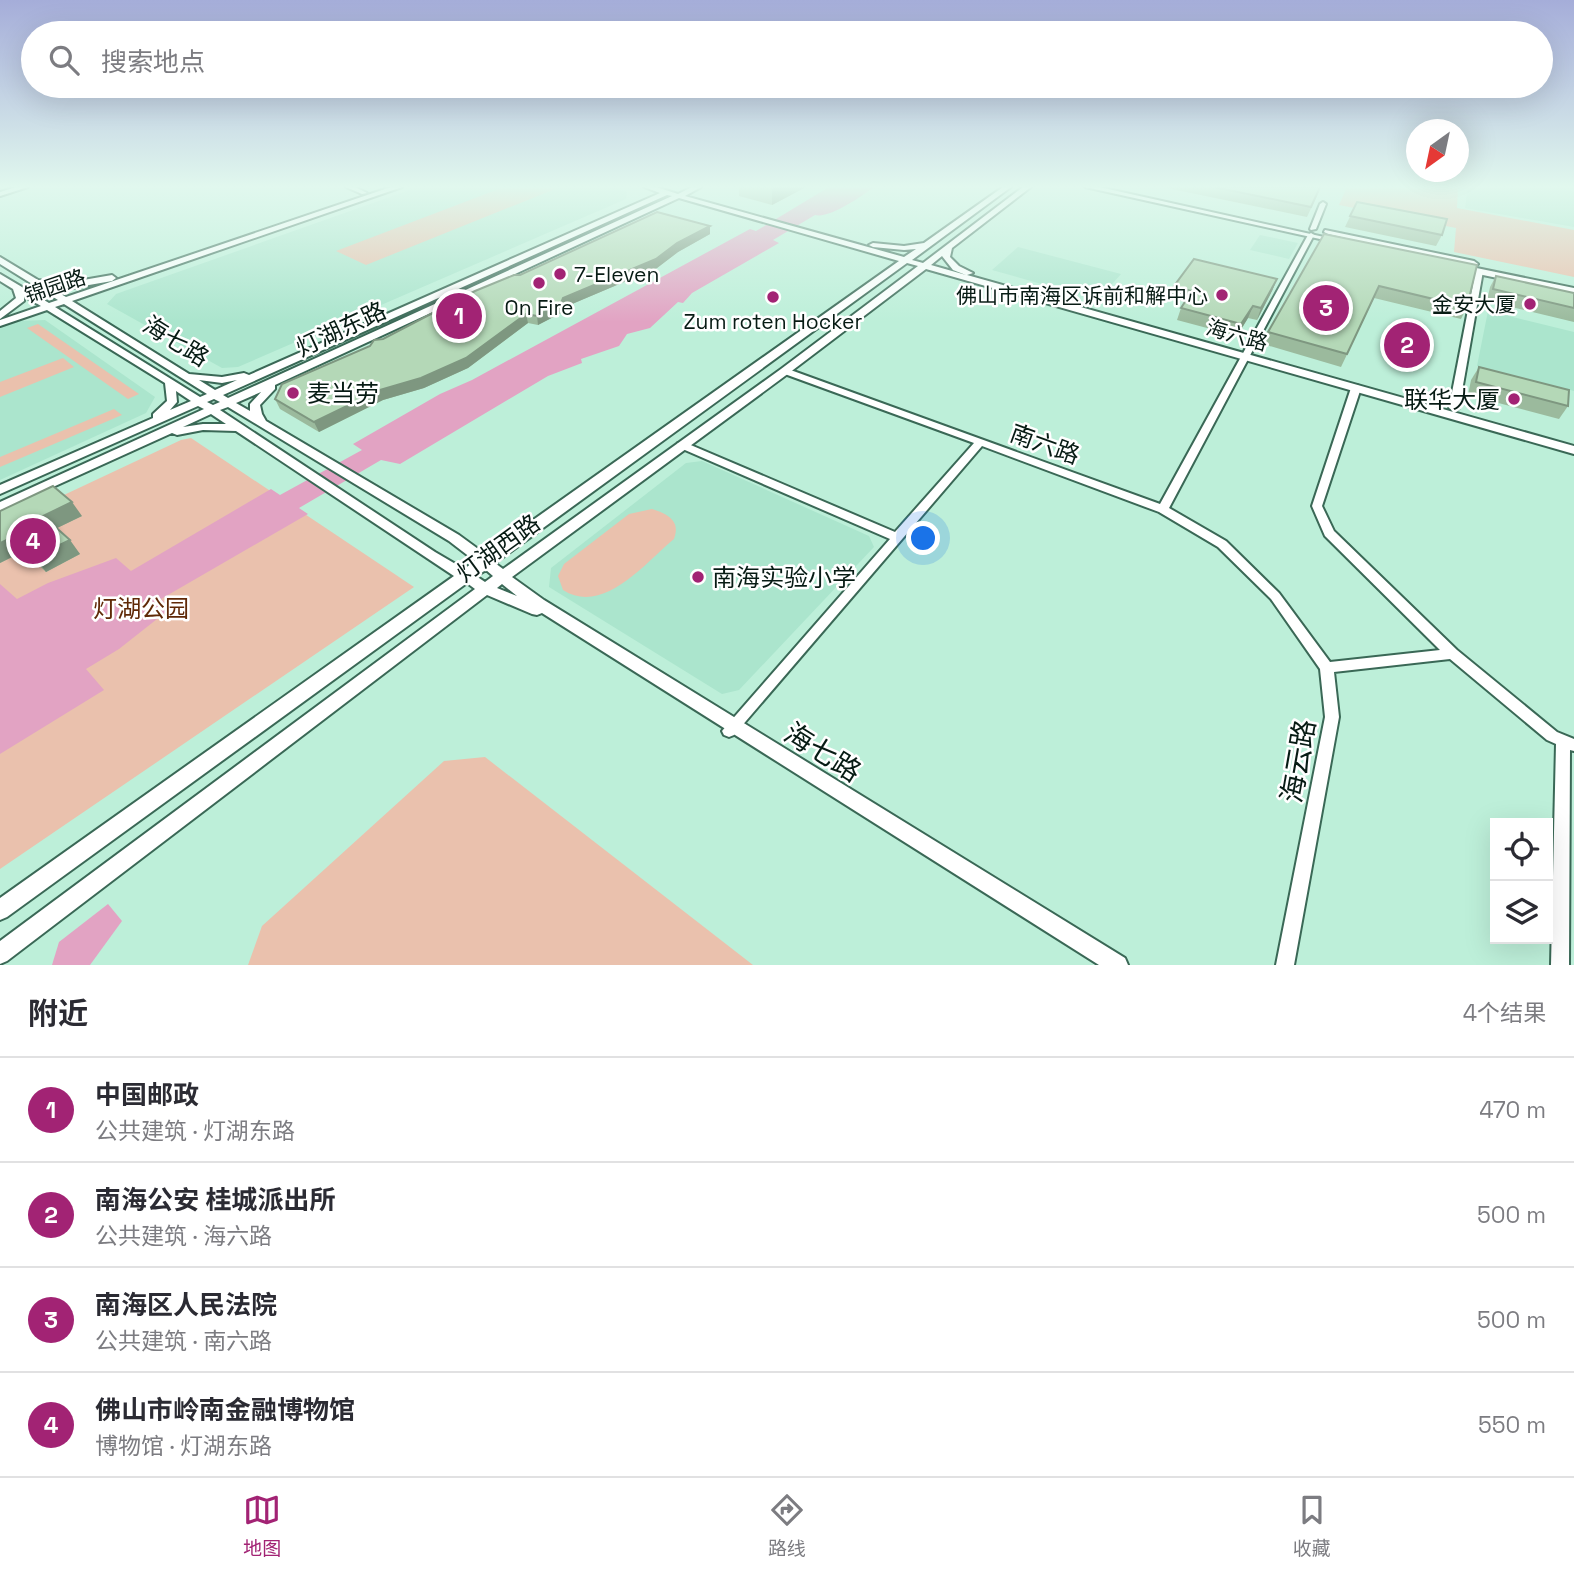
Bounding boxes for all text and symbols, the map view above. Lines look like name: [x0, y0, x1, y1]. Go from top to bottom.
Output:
search box: [21, 21, 1553, 98]
icon: search: [45, 41, 83, 79]
text: 搜索地点: [101, 45, 205, 79]
north arrow: [1406, 119, 1469, 182]
place label: 7-Eleven: [574, 261, 659, 288]
street label: 锦园路: [21, 263, 89, 309]
marker: 7-Eleven: [552, 266, 568, 282]
marker: On Fire: [531, 275, 547, 291]
place label: 佛山市南海区诉前和解中心: [956, 282, 1208, 309]
pin: 3: [1303, 282, 1349, 334]
marker: 佛山市南海区诉前和解中心: [1214, 287, 1230, 303]
marker: Zum roten Hocker: [765, 289, 781, 305]
pin: 1: [436, 290, 482, 342]
place label: 金安大厦: [1432, 291, 1516, 318]
place label: On Fire: [505, 294, 573, 321]
street label: 灯湖东路: [291, 295, 391, 363]
marker: 金安大厦: [1522, 296, 1538, 312]
place label: Zum roten Hocker: [684, 308, 862, 335]
street label: 海七路: [137, 309, 215, 373]
street label: 海六路: [1203, 313, 1271, 357]
pin: 2: [1384, 319, 1430, 371]
place label: 麦当劳: [307, 378, 379, 409]
place label: 联华大厦: [1404, 384, 1500, 415]
marker: 麦当劳: [285, 385, 301, 401]
marker: 联华大厦: [1506, 391, 1522, 407]
street label: 南六路: [1006, 417, 1084, 471]
street label: 灯湖西路: [450, 507, 546, 589]
pin: 4: [10, 515, 56, 567]
your location: [906, 521, 940, 555]
place label: 南海实验小学: [712, 562, 856, 593]
marker: 南海实验小学: [690, 569, 706, 585]
park label: 灯湖公园: [93, 593, 189, 624]
street label: 海七路: [778, 714, 868, 790]
street label: 海云路: [1273, 717, 1323, 805]
map controls: [1490, 818, 1553, 944]
button: locate: [1490, 818, 1553, 881]
button: layers: [1490, 881, 1553, 944]
text: 附近: [28, 994, 88, 1033]
text: 4个结果: [1463, 998, 1546, 1028]
text: 中国邮政: [95, 1078, 199, 1112]
text: 1: [46, 1095, 56, 1125]
text: 470 m: [1479, 1095, 1546, 1125]
text: 公共建筑 · 灯湖东路: [95, 1116, 295, 1146]
text: 南海公安 桂城派出所: [95, 1183, 336, 1217]
text: 2: [44, 1200, 58, 1230]
text: 500 m: [1477, 1200, 1546, 1230]
text: 公共建筑 · 海六路: [95, 1221, 272, 1251]
text: 南海区人民法院: [95, 1288, 277, 1322]
text: 3: [44, 1305, 58, 1335]
text: 500 m: [1477, 1305, 1546, 1335]
text: 公共建筑 · 南六路: [95, 1326, 272, 1356]
text: 佛山市岭南金融博物馆: [95, 1393, 355, 1427]
text: 4: [44, 1410, 58, 1440]
text: 550 m: [1478, 1410, 1546, 1440]
text: 博物馆 · 灯湖东路: [95, 1431, 272, 1461]
tab: 地图: [243, 1491, 281, 1561]
tab: 路线: [768, 1491, 806, 1561]
tab: 收藏: [1293, 1491, 1331, 1561]

